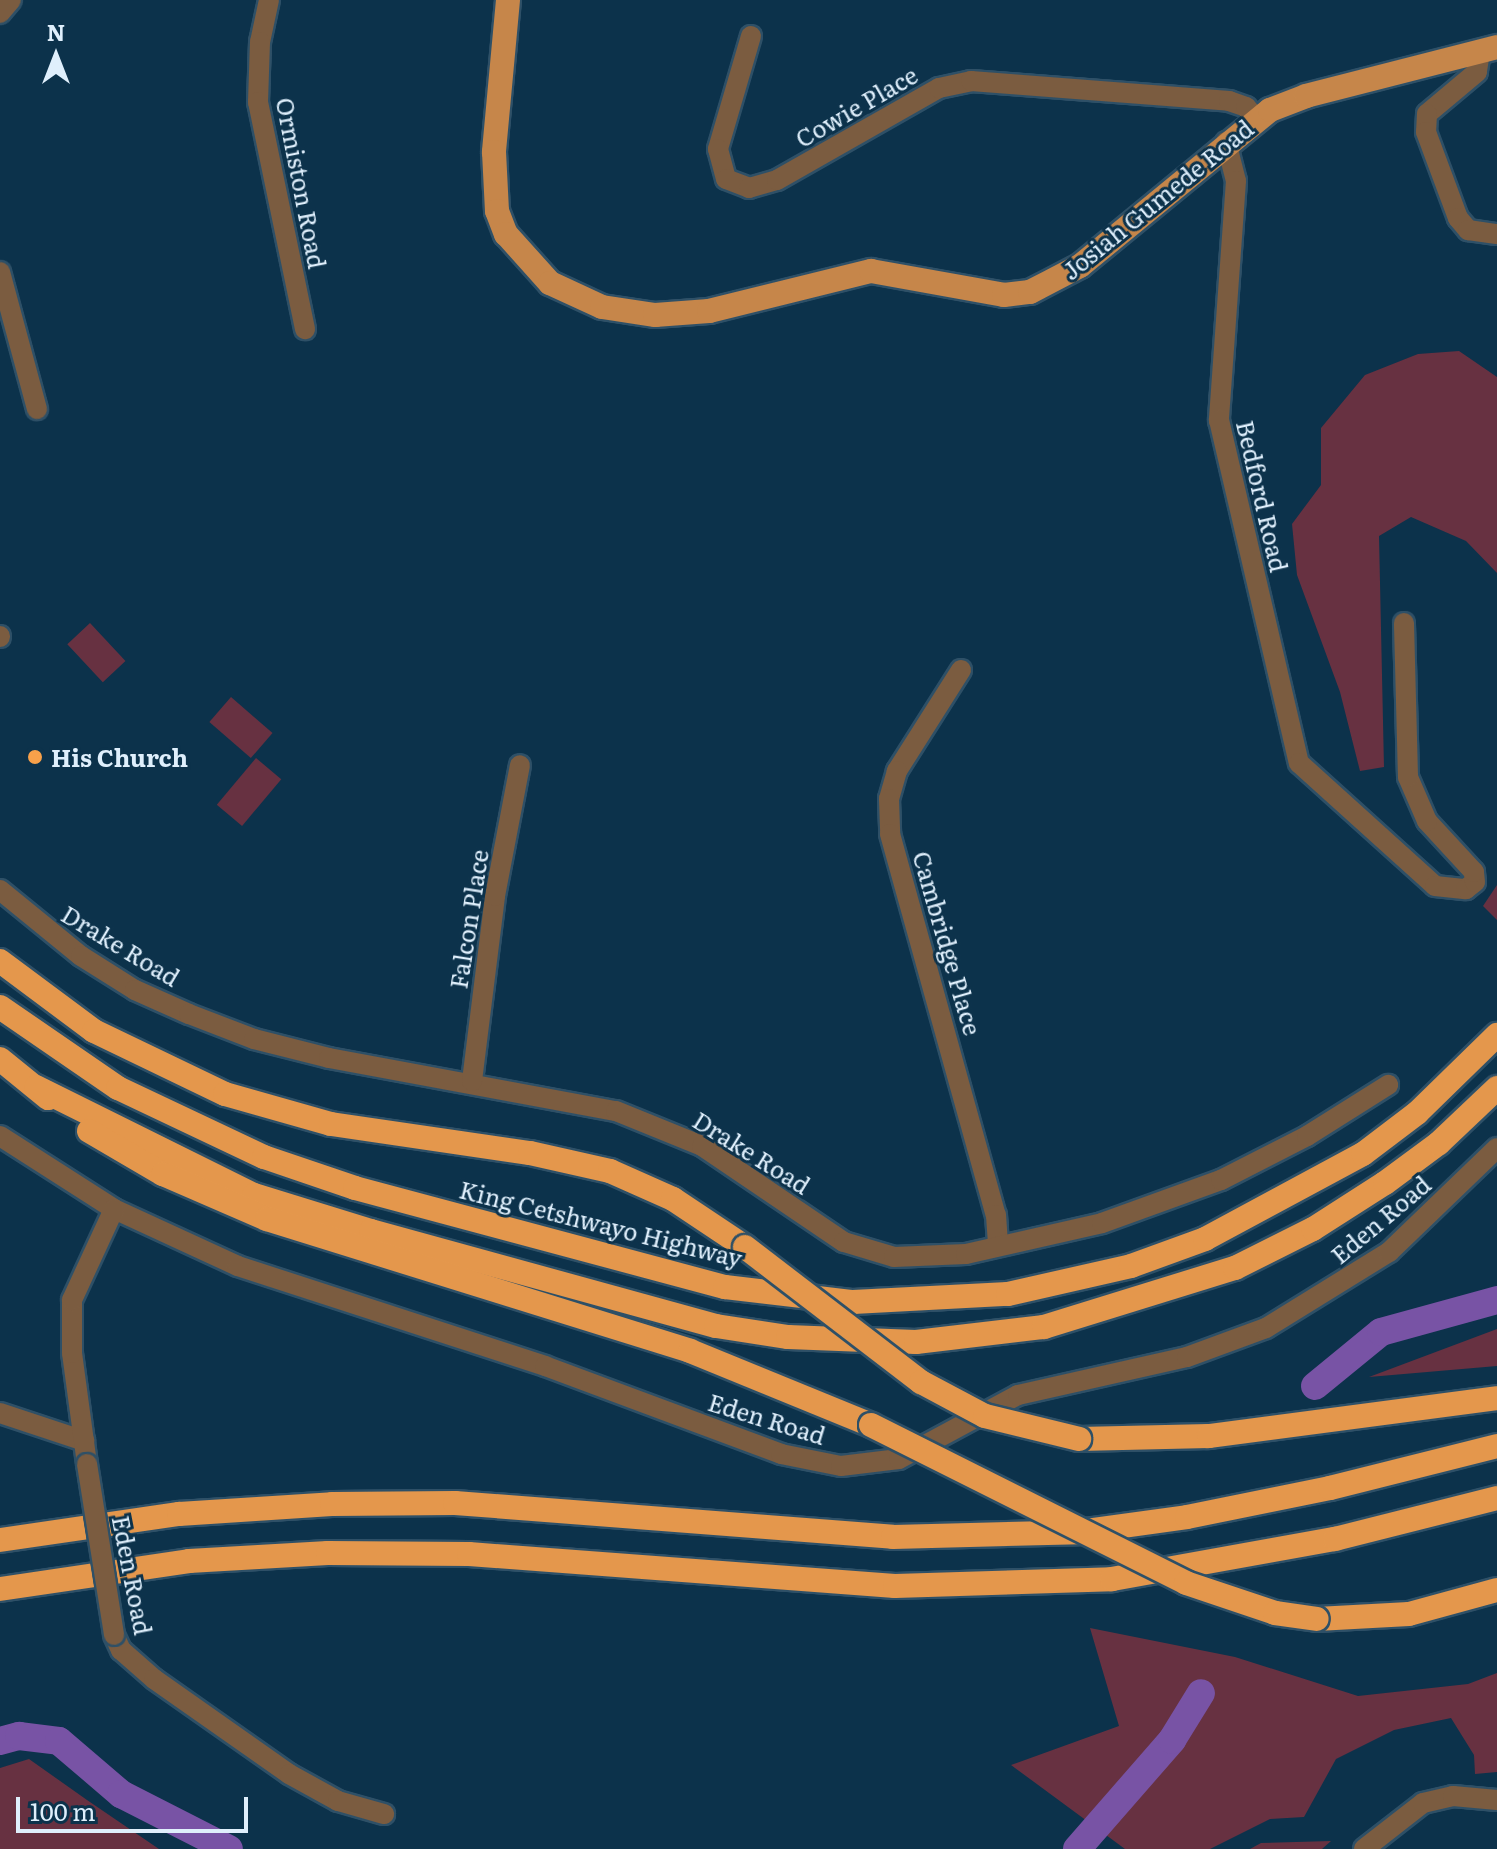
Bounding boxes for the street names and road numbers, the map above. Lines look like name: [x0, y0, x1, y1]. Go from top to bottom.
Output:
street label: Cowie Place: [790, 60, 922, 152]
street label: Ormiston Road: [271, 95, 333, 271]
street label: Josiah Gumede Road: [1056, 113, 1258, 285]
street label: Bedford Road: [1232, 417, 1294, 575]
street label: Falcon Place: [443, 847, 493, 991]
street label: Cambridge Place: [908, 848, 988, 1038]
street label: Drake Road: [57, 899, 185, 991]
street label: Drake Road: [688, 1105, 816, 1199]
street label: Eden Road: [1324, 1169, 1436, 1269]
street label: King Cetshwayo Highway: [457, 1174, 745, 1272]
street label: Eden Road: [705, 1387, 829, 1449]
street label: Eden Road: [107, 1513, 159, 1637]

